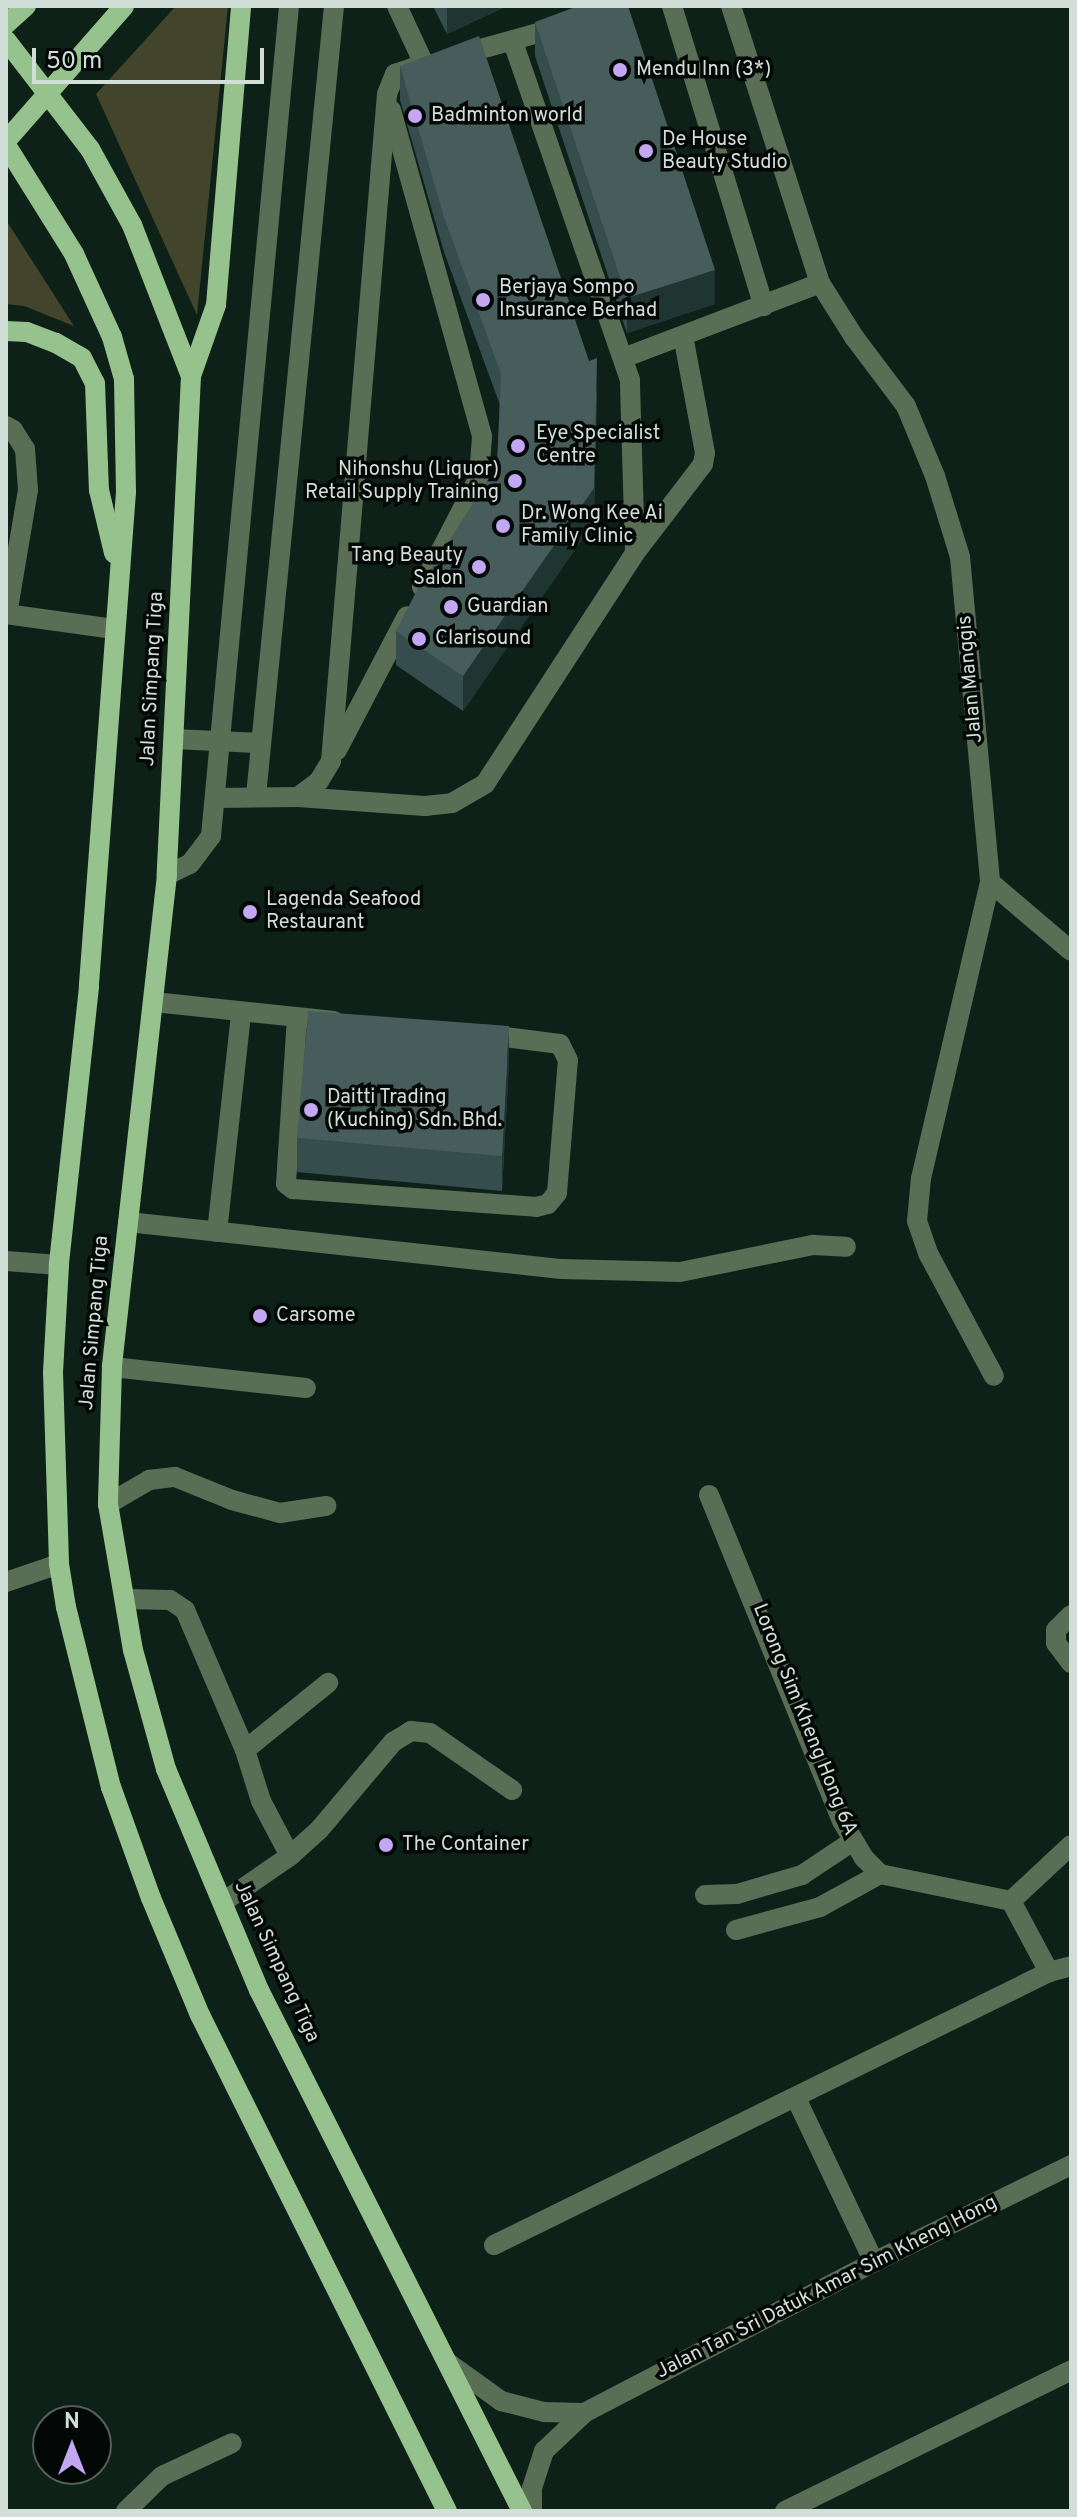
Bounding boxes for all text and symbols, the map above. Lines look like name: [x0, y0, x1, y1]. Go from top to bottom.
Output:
scale bar: [36, 32, 268, 82]
text: 50 m: [46, 47, 102, 77]
place label: Mendu Inn (3*): [636, 58, 771, 82]
marker: Mendu Inn (3*): [611, 61, 629, 79]
place label: Badminton world: [431, 104, 583, 128]
marker: Badminton world: [406, 107, 424, 125]
place label: De House Beauty Studio: [662, 128, 788, 175]
marker: De House Beauty Studio: [637, 142, 655, 160]
place label: Berjaya Sompo Insurance Berhad: [499, 276, 657, 323]
marker: Berjaya Sompo Insurance Berhad: [474, 291, 492, 309]
place label: Eye Specialist Centre: [536, 422, 660, 469]
marker: Eye Specialist Centre: [507, 435, 529, 457]
place label: Nihonshu (Liquor) Retail Supply Training: [304, 458, 499, 505]
marker: Nihonshu (Liquor) Retail Supply Training: [506, 472, 524, 490]
place label: Dr. Wong Kee Ai Family Clinic: [521, 502, 664, 549]
marker: Dr. Wong Kee Ai Family Clinic: [492, 515, 514, 537]
place label: Tang Beauty Salon: [351, 544, 463, 591]
marker: Tang Beauty Salon: [470, 558, 488, 576]
street label: Jalan Simpang Tiga: [136, 590, 170, 768]
place label: Guardian: [467, 595, 549, 619]
marker: Guardian: [442, 598, 460, 616]
street label: Jalan Manggis: [953, 614, 989, 744]
place label: Clarisound: [435, 627, 531, 651]
marker: Clarisound: [410, 630, 428, 648]
place label: Lagenda Seafood Restaurant: [266, 888, 421, 935]
marker: Lagenda Seafood Restaurant: [241, 903, 259, 921]
place label: Daitti Trading (Kuching) Sdn. Bhd.: [327, 1086, 502, 1133]
marker: Daitti Trading (Kuching) Sdn. Bhd.: [302, 1101, 320, 1119]
street label: Jalan Simpang Tiga: [75, 1234, 115, 1412]
place label: Carsome: [276, 1304, 356, 1328]
marker: Carsome: [251, 1307, 269, 1325]
street label: Lorong Sim Kheng Hong 6A: [746, 1601, 862, 1839]
place label: The Container: [402, 1833, 529, 1857]
marker: The Container: [377, 1836, 395, 1854]
street label: Jalan Simpang Tiga: [228, 1877, 324, 2047]
street label: Jalan Tan Sri Datuk Amar Sim Kheng Hong: [652, 2191, 1002, 2385]
north arrow: [32, 2405, 112, 2485]
text: N: [64, 2409, 80, 2436]

